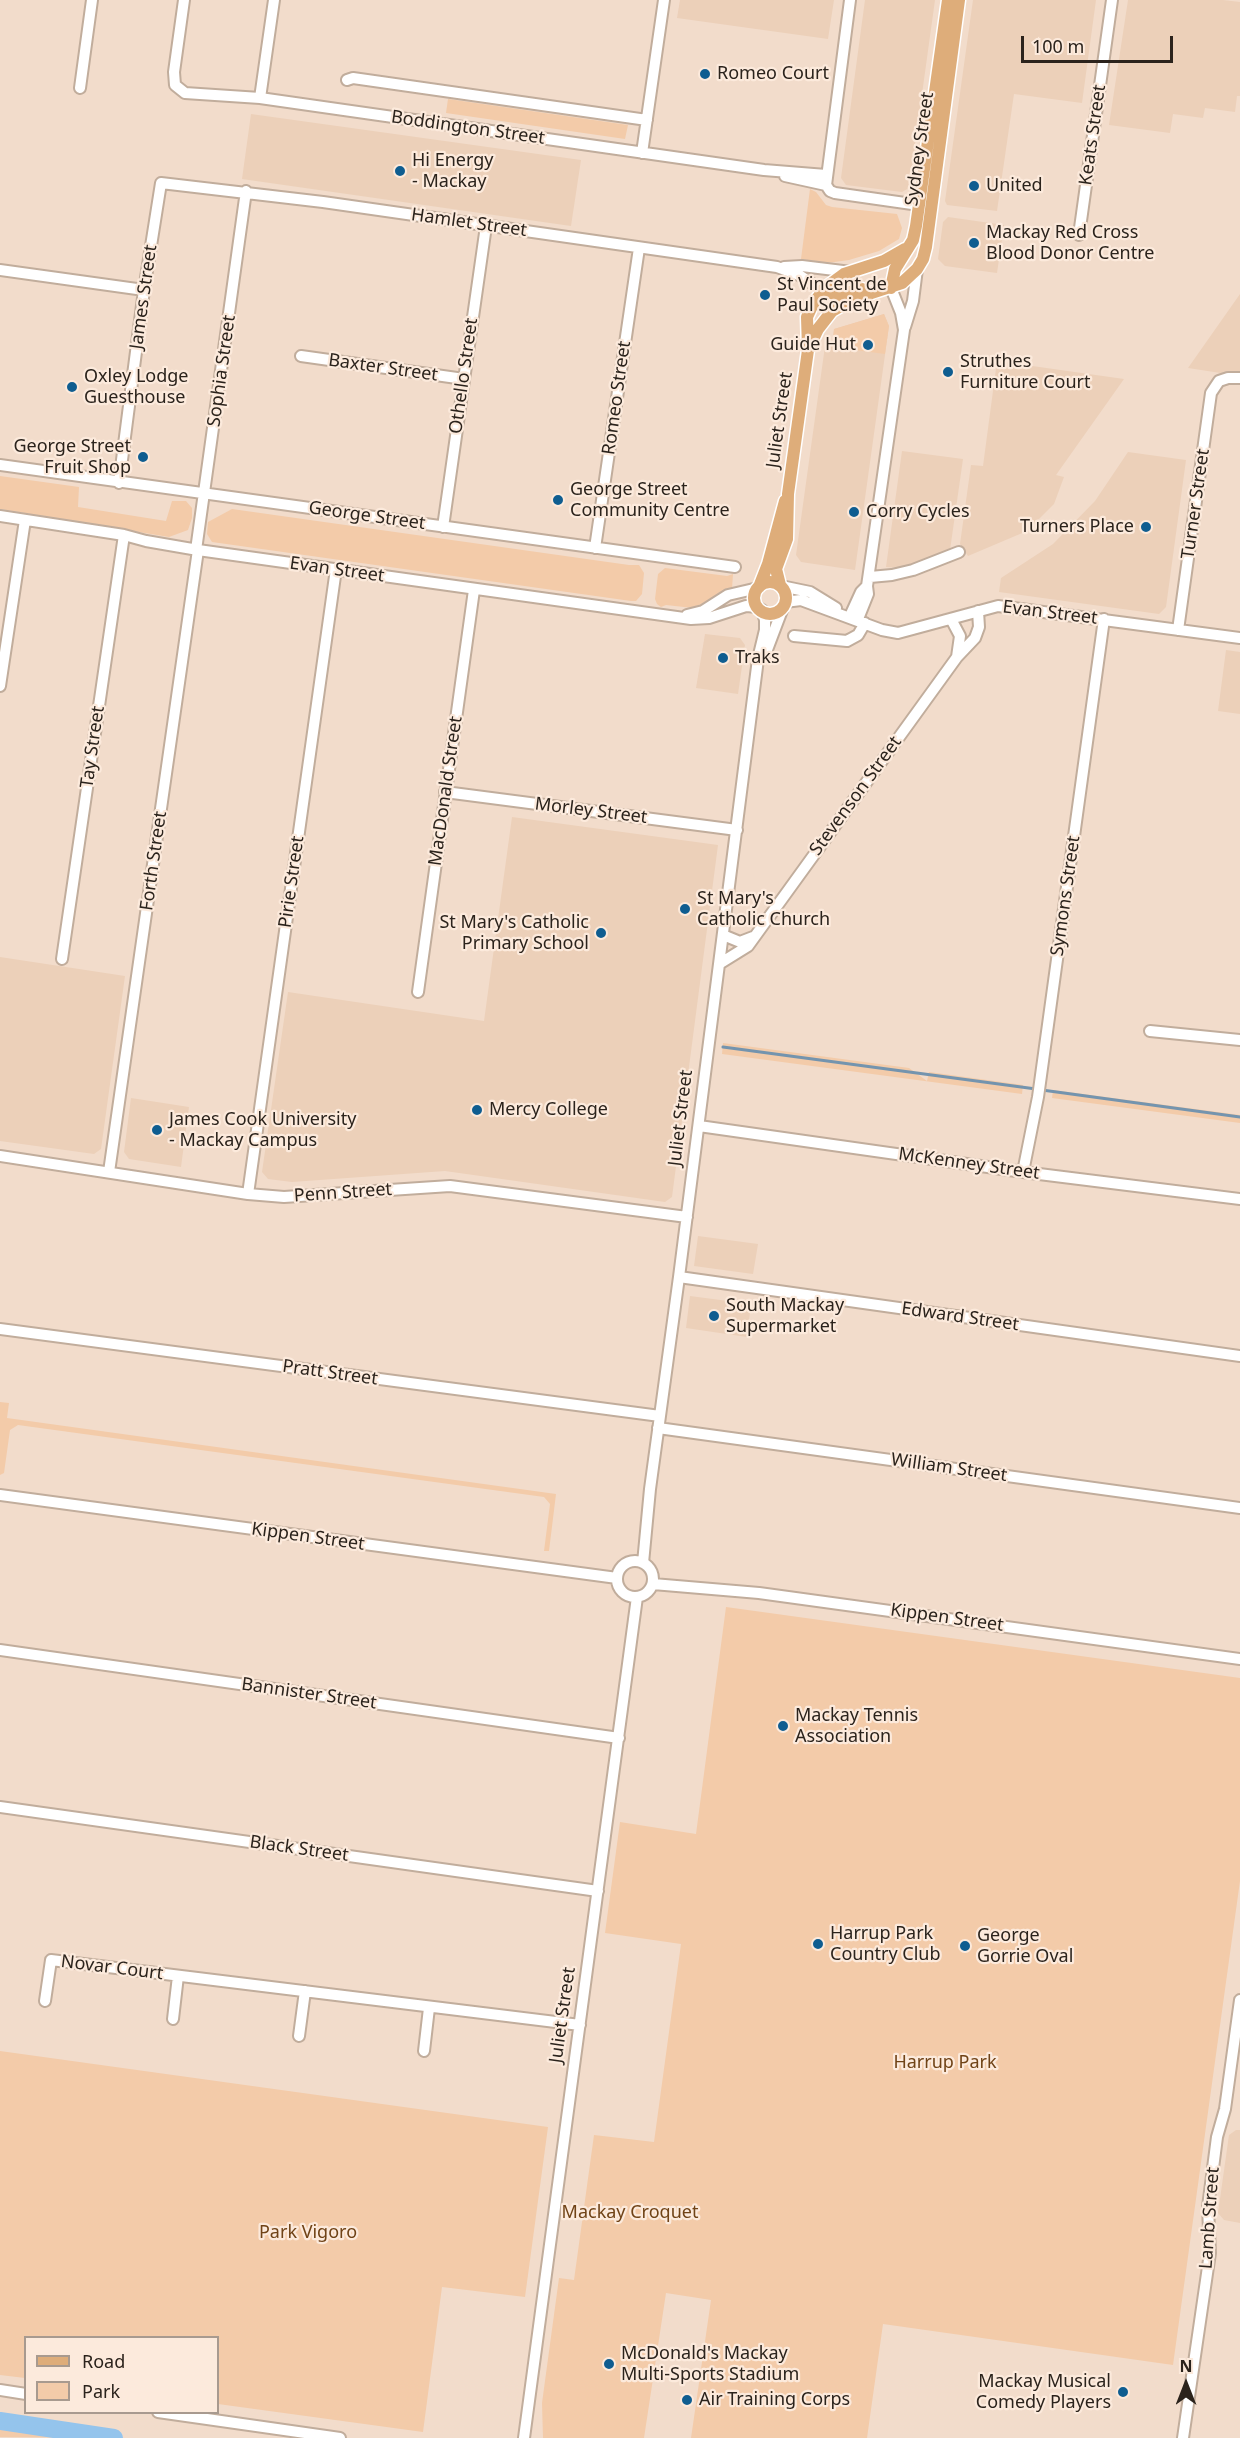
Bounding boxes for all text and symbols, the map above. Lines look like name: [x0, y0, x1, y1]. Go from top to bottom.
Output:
scale bar: [1024, 24, 1176, 62]
text: 100 m: [1032, 34, 1084, 58]
place label: Romeo Court: [717, 63, 829, 85]
marker: Romeo Court: [698, 67, 712, 81]
street label: Keats Street: [1075, 83, 1111, 187]
street label: Sydney Street: [901, 90, 939, 208]
street label: Boddington Street: [390, 107, 546, 149]
place label: Hi Energy - Mackay: [412, 150, 493, 192]
marker: Hi Energy - Mackay: [393, 164, 407, 178]
place label: United: [986, 175, 1043, 197]
marker: United: [967, 179, 981, 193]
street label: Hamlet Street: [410, 204, 528, 242]
place label: Mackay Red Cross Blood Donor Centre: [986, 222, 1154, 264]
marker: Mackay Red Cross Blood Donor Centre: [967, 236, 981, 250]
street label: James Street: [126, 243, 162, 351]
place label: St Vincent de Paul Society: [777, 274, 887, 316]
marker: St Vincent de Paul Society: [758, 288, 772, 302]
street label: Sophia Street: [203, 314, 241, 428]
street label: Othello Street: [445, 317, 483, 435]
place label: Guide Hut: [770, 334, 856, 356]
marker: Guide Hut: [861, 338, 875, 352]
street label: Romeo Street: [598, 340, 636, 456]
street label: Baxter Street: [327, 350, 439, 386]
place label: Struthes Furniture Court: [960, 351, 1091, 394]
marker: Struthes Furniture Court: [941, 365, 955, 379]
place label: Oxley Lodge Guesthouse: [84, 366, 188, 409]
street label: Juliet Street: [763, 371, 797, 469]
marker: Oxley Lodge Guesthouse: [65, 380, 79, 394]
place label: George Street Fruit Shop: [13, 436, 131, 478]
street label: Turner Street: [1178, 447, 1214, 561]
marker: George Street Fruit Shop: [136, 450, 150, 464]
place label: George Street Community Centre: [570, 479, 730, 522]
marker: George Street Community Centre: [551, 493, 565, 507]
street label: George Street: [307, 497, 427, 535]
place label: Corry Cycles: [866, 501, 970, 523]
marker: Corry Cycles: [847, 505, 861, 519]
place label: Turners Place: [1020, 516, 1134, 538]
marker: Turners Place: [1139, 520, 1153, 534]
street label: Evan Street: [288, 553, 386, 587]
street label: Evan Street: [1001, 596, 1099, 630]
place label: Traks: [735, 647, 780, 669]
marker: Traks: [716, 651, 730, 665]
street label: Tay Street: [77, 705, 109, 789]
street label: MacDonald Street: [425, 715, 467, 867]
street label: Stevenson Street: [805, 732, 907, 860]
street label: Morley Street: [534, 793, 648, 829]
street label: Forth Street: [136, 810, 172, 912]
street label: Symons Street: [1047, 834, 1085, 958]
street label: Pirie Street: [275, 835, 309, 929]
place label: St Mary's Catholic Church: [697, 888, 830, 930]
marker: St Mary's Catholic Church: [678, 902, 692, 916]
place label: St Mary's Catholic Primary School: [439, 912, 589, 954]
marker: St Mary's Catholic Primary School: [594, 926, 608, 940]
street label: Juliet Street: [664, 1069, 698, 1167]
place label: Mercy College: [489, 1099, 608, 1121]
marker: Mercy College: [470, 1103, 484, 1117]
place label: James Cook University - Mackay Campus: [169, 1109, 356, 1152]
marker: James Cook University - Mackay Campus: [150, 1123, 164, 1137]
street label: McKenney Street: [897, 1143, 1041, 1185]
street label: Penn Street: [293, 1179, 393, 1207]
place label: South Mackay Supermarket: [726, 1295, 844, 1338]
street label: Edward Street: [900, 1298, 1020, 1336]
marker: South Mackay Supermarket: [707, 1309, 721, 1323]
street label: Pratt Street: [281, 1356, 379, 1390]
street label: William Street: [889, 1449, 1009, 1487]
street label: Kippen Street: [250, 1518, 366, 1556]
street label: Kippen Street: [889, 1599, 1005, 1637]
street label: Bannister Street: [240, 1674, 378, 1714]
place label: Mackay Tennis Association: [795, 1705, 918, 1748]
marker: Mackay Tennis Association: [776, 1719, 790, 1733]
street label: Black Street: [248, 1831, 350, 1867]
place label: Harrup Park Country Club: [830, 1923, 941, 1966]
place label: George Gorrie Oval: [977, 1925, 1073, 1968]
marker: Harrup Park Country Club: [811, 1937, 825, 1951]
marker: George Gorrie Oval: [958, 1939, 972, 1953]
street label: Novar Court: [60, 1951, 164, 1985]
street label: Juliet Street: [546, 1966, 580, 2064]
park label: Harrup Park: [893, 2052, 997, 2074]
street label: Lamb Street: [1196, 2166, 1224, 2270]
park label: Mackay Croquet: [562, 2202, 698, 2224]
park label: Park Vigoro: [259, 2222, 357, 2244]
legend: [24, 2336, 219, 2414]
place label: McDonald's Mackay Multi-Sports Stadium: [621, 2343, 799, 2386]
text: Road: [82, 2349, 125, 2373]
north arrow: [1156, 2354, 1216, 2414]
text: N: [1179, 2355, 1193, 2377]
marker: McDonald's Mackay Multi-Sports Stadium: [602, 2357, 616, 2371]
place label: Mackay Musical Comedy Players: [976, 2371, 1111, 2414]
text: Park: [82, 2379, 120, 2403]
marker: Mackay Musical Comedy Players: [1116, 2385, 1130, 2399]
place label: Air Training Corps: [699, 2389, 850, 2411]
marker: Air Training Corps: [680, 2393, 694, 2407]

